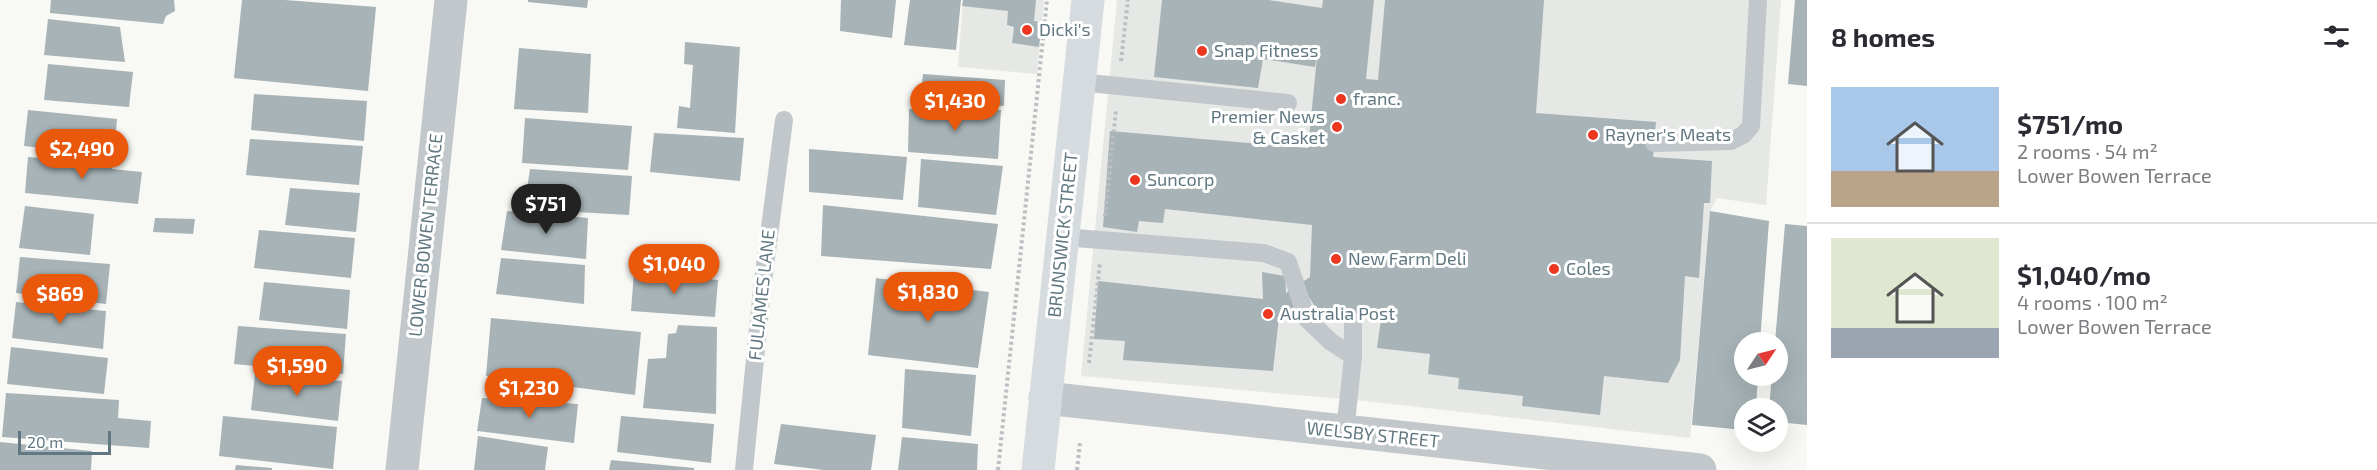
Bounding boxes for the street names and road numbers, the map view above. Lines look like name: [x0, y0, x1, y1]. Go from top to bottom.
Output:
street label: LOWER BOWEN TERRACE: [403, 132, 447, 338]
street label: BRUNSWICK STREET: [1042, 151, 1082, 319]
street label: FULJAMES LANE: [743, 228, 779, 361]
street label: WELSBY STREET: [1306, 416, 1441, 452]

